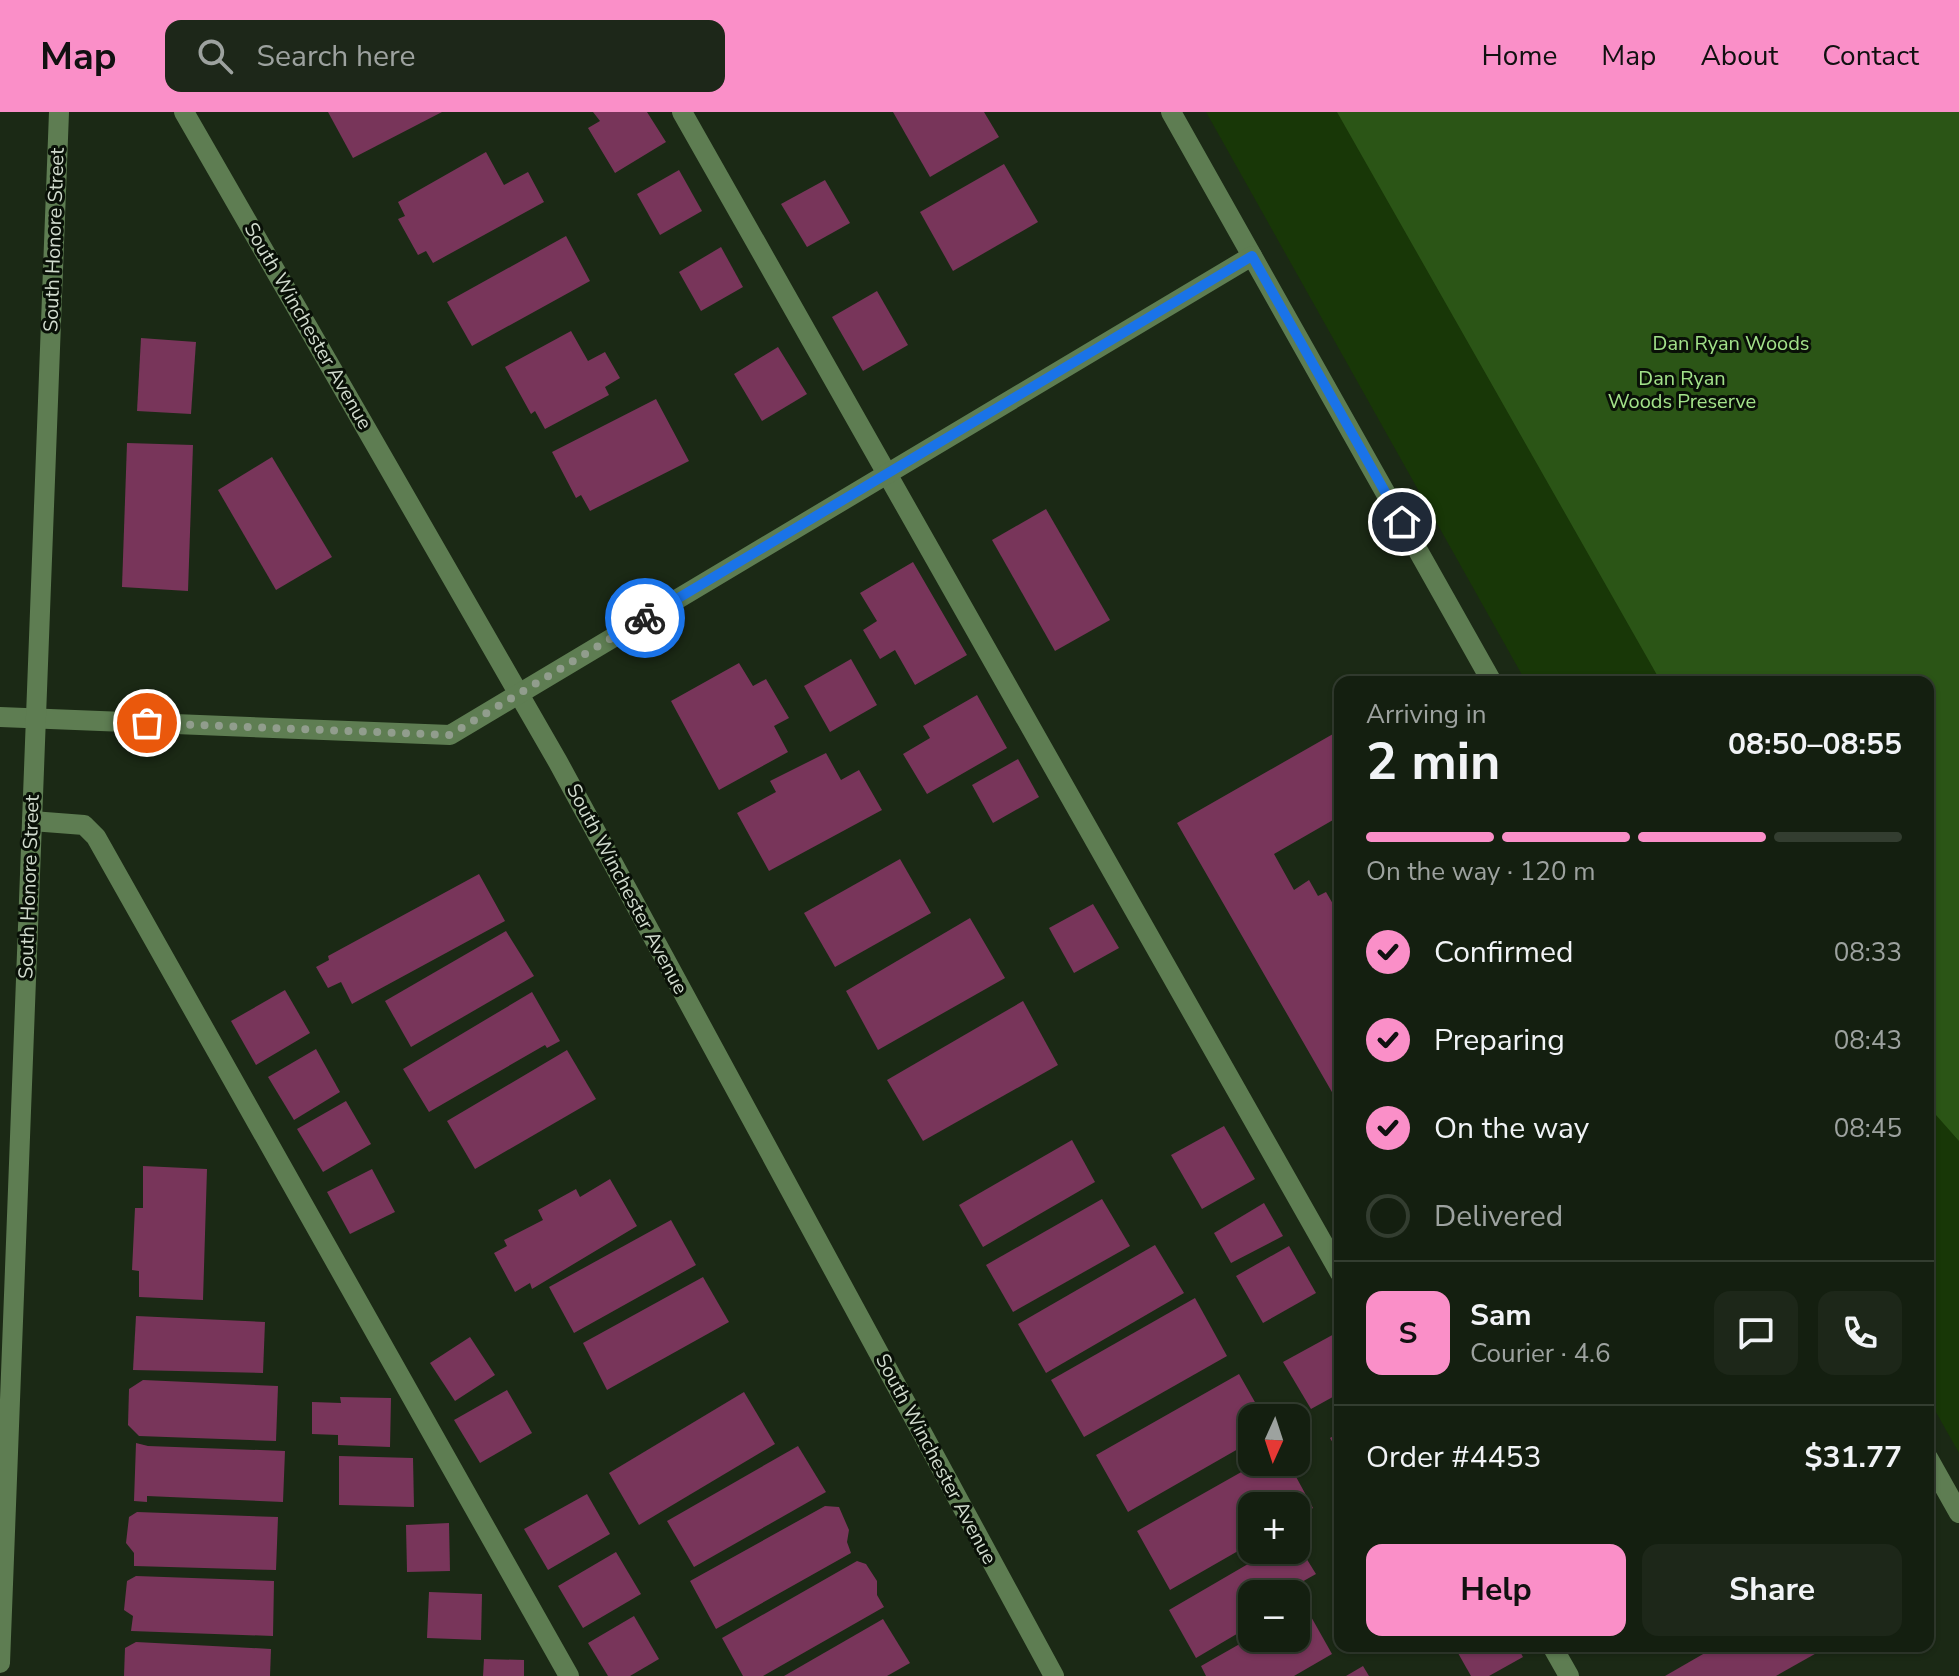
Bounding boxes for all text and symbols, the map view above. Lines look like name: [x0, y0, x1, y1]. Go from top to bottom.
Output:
search box: [165, 20, 725, 92]
text: Map: [40, 31, 117, 82]
icon: search: [193, 34, 237, 78]
text: Search here: [257, 36, 416, 77]
text: Home: [1482, 37, 1557, 75]
text: Map: [1601, 37, 1656, 75]
text: About: [1700, 37, 1778, 75]
text: Contact: [1822, 37, 1919, 75]
street label: South Honore Street: [37, 146, 71, 333]
street label: South Winchester Avenue: [238, 218, 378, 434]
park label: Dan Ryan Woods: [1653, 330, 1809, 357]
park label: Dan Ryan Woods Preserve: [1608, 365, 1756, 415]
pin: [1368, 488, 1436, 556]
icon: home: [1380, 500, 1424, 544]
courier: [605, 578, 685, 658]
icon: bike: [623, 596, 667, 640]
pin: [113, 689, 181, 757]
text: Arriving in: [1366, 697, 1487, 732]
icon: bag: [125, 701, 169, 745]
text: 08:50–08:55: [1728, 724, 1902, 765]
text: 2 min: [1366, 726, 1501, 797]
street label: South Winchester Avenue: [560, 779, 694, 999]
street label: South Honore Street: [12, 793, 46, 980]
text: On the way · 120 m: [1366, 854, 1595, 889]
icon: check: [1366, 930, 1410, 974]
text: Confirmed: [1434, 932, 1574, 973]
text: 08:33: [1834, 935, 1902, 970]
icon: check: [1366, 1018, 1410, 1062]
text: Preparing: [1434, 1020, 1565, 1061]
text: 08:43: [1834, 1023, 1902, 1058]
icon: check: [1366, 1106, 1410, 1150]
text: On the way: [1434, 1108, 1589, 1149]
text: 08:45: [1834, 1111, 1902, 1146]
text: Delivered: [1434, 1196, 1563, 1237]
button: chat: [1714, 1291, 1798, 1375]
button: phone: [1818, 1291, 1902, 1375]
text: Sam: [1470, 1295, 1532, 1336]
text: S: [1399, 1313, 1417, 1354]
text: Courier · 4.6: [1470, 1336, 1611, 1371]
street label: South Winchester Avenue: [869, 1349, 1003, 1569]
north arrow: [1238, 1404, 1310, 1476]
map controls: [1238, 1404, 1310, 1652]
text: Order #4453: [1366, 1437, 1541, 1478]
text: $31.77: [1805, 1437, 1902, 1478]
button: +: [1238, 1492, 1310, 1564]
button: Help: [1366, 1544, 1626, 1636]
button: Share: [1642, 1544, 1902, 1636]
button: −: [1238, 1580, 1310, 1652]

